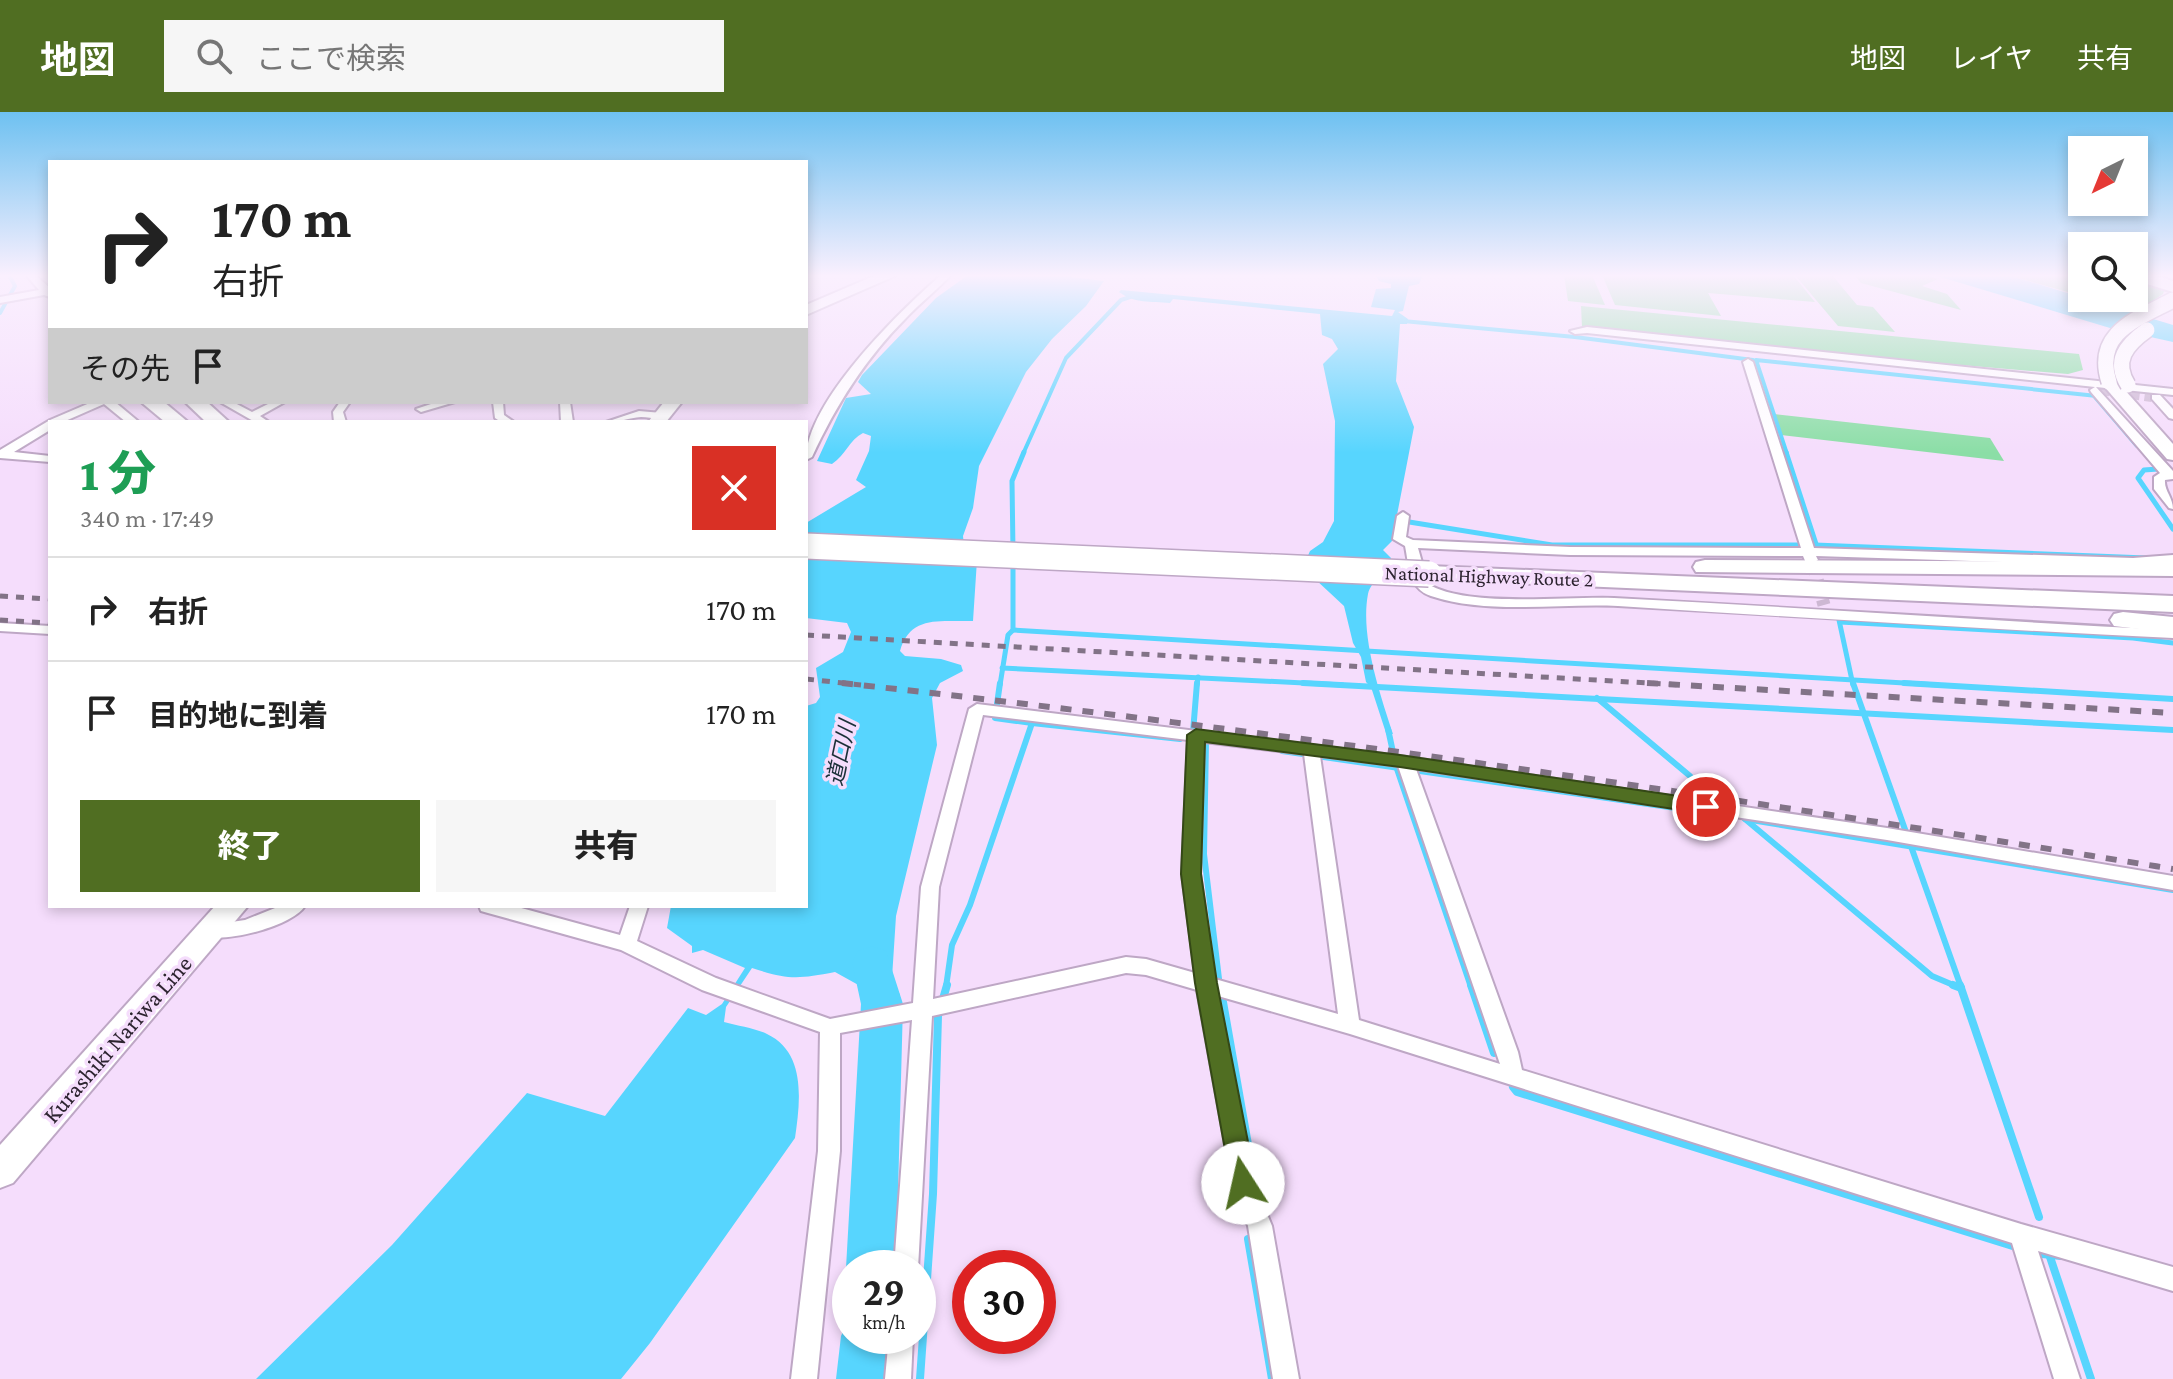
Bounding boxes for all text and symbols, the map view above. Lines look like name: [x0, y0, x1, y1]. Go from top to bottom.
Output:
search box: [164, 20, 724, 92]
icon: search: [192, 34, 236, 78]
text: 地図: [40, 39, 116, 81]
text: ここで検索: [256, 42, 406, 75]
text: 地図: [1850, 43, 1906, 74]
text: レイヤ: [1950, 43, 2033, 74]
text: 共有: [2077, 43, 2133, 74]
north arrow: [2068, 136, 2148, 216]
map controls: [2068, 136, 2148, 312]
text: 170 m: [212, 187, 351, 249]
icon: right: [80, 192, 184, 296]
button: search: [2068, 232, 2148, 312]
text: 右折: [212, 262, 284, 302]
icon: arrive: [186, 344, 230, 388]
text: その先: [80, 352, 170, 385]
button: close: [692, 446, 776, 530]
text: 1 分: [80, 447, 156, 500]
text: 340 m · 17:49: [80, 504, 215, 533]
street label: National Highway Route 2: [1384, 561, 1594, 592]
icon: right: [80, 587, 124, 631]
text: 170 m: [706, 593, 776, 626]
text: 右折: [148, 595, 208, 628]
icon: arrive: [80, 691, 124, 735]
text: 170 m: [706, 697, 776, 730]
text: 目的地に到着: [148, 699, 328, 732]
water label: 道口川: [822, 716, 861, 788]
pin: [1672, 773, 1740, 841]
icon: arrive: [1684, 785, 1728, 829]
button: 終了: [80, 800, 420, 892]
button: 共有: [436, 800, 776, 892]
street label: Kurashiki Nariwa Line: [37, 950, 197, 1128]
position arrow: [1201, 1141, 1285, 1225]
speed limit sign: 30: [952, 1250, 1056, 1354]
text: 29: [863, 1269, 905, 1314]
text: km/h: [862, 1311, 906, 1333]

